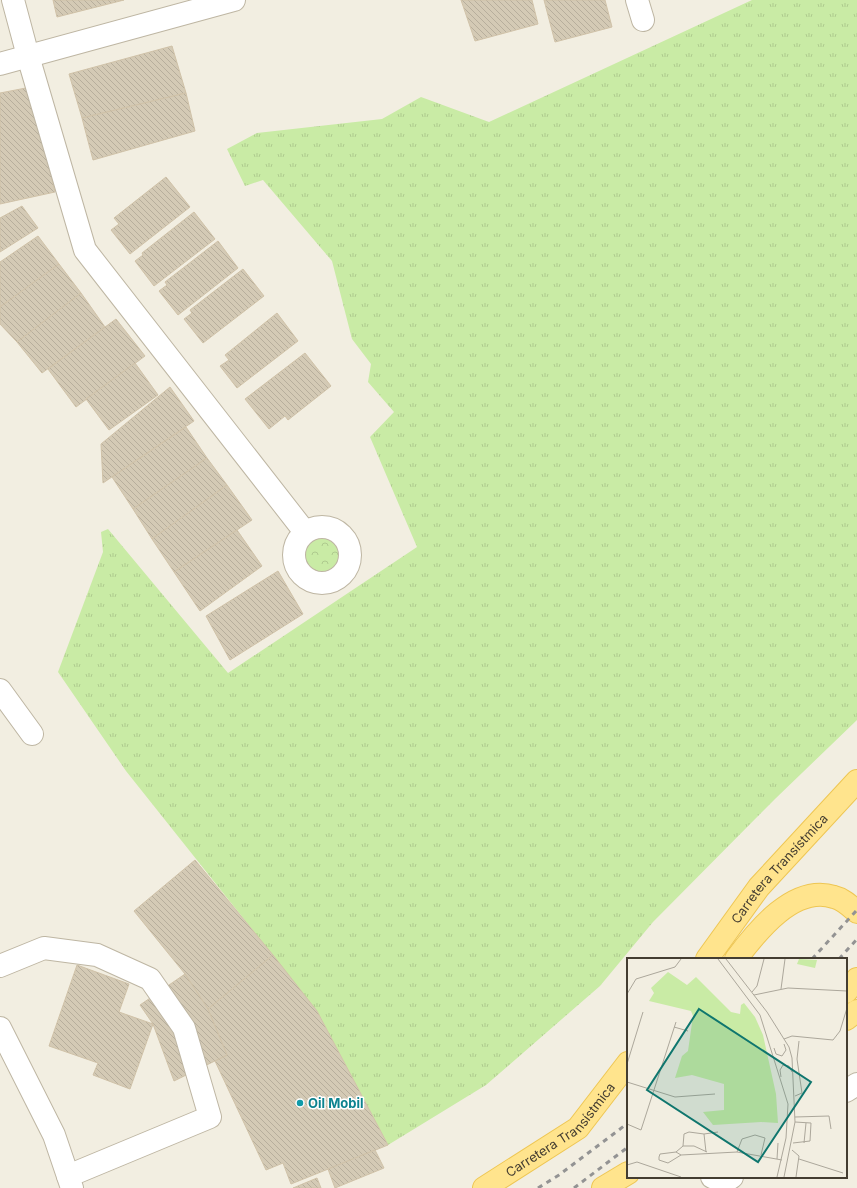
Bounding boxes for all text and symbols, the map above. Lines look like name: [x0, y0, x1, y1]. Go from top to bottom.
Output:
street label: Carretera Transístmica: [727, 810, 831, 926]
inset map: [627, 958, 847, 1178]
street label: Carretera Transístmica: [502, 1079, 618, 1180]
place label: Oil Mobil: [308, 1095, 363, 1111]
marker: Oil Mobil: [295, 1098, 305, 1108]

